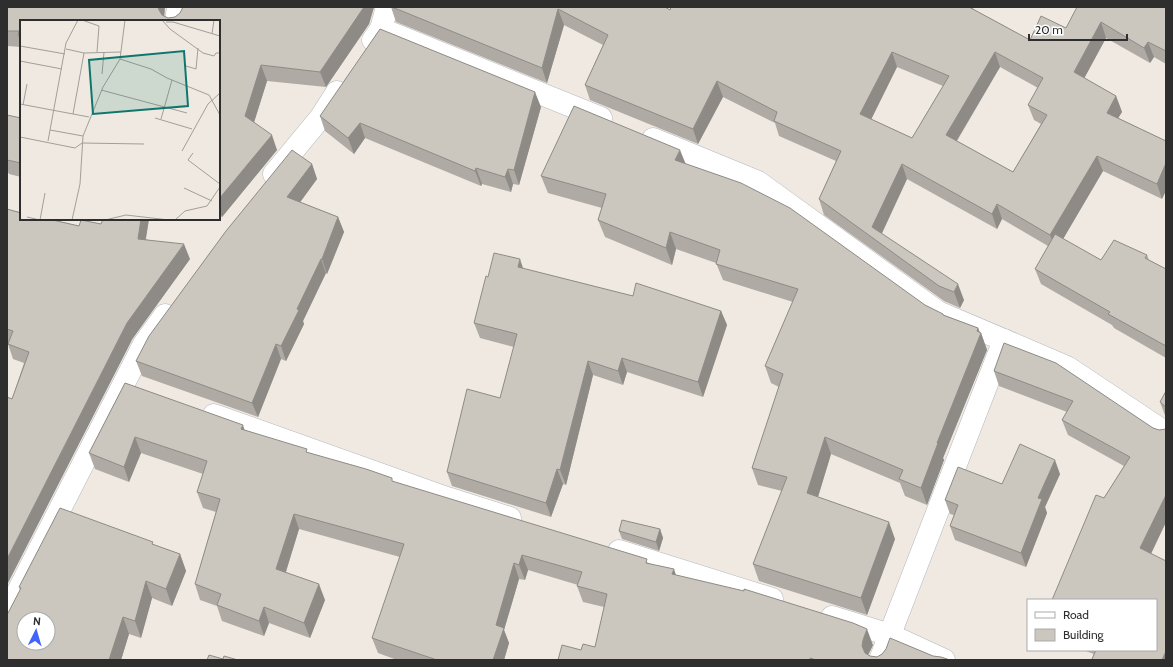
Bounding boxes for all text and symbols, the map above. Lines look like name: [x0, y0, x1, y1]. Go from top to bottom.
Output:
scale bar: [1029, 16, 1127, 42]
inset map: [20, 20, 220, 220]
text: 20 m: [1035, 22, 1063, 37]
legend: [1027, 599, 1157, 651]
text: Road: [1063, 607, 1089, 622]
north arrow: [16, 611, 56, 651]
text: N: [32, 614, 41, 628]
text: Building: [1063, 627, 1105, 642]

